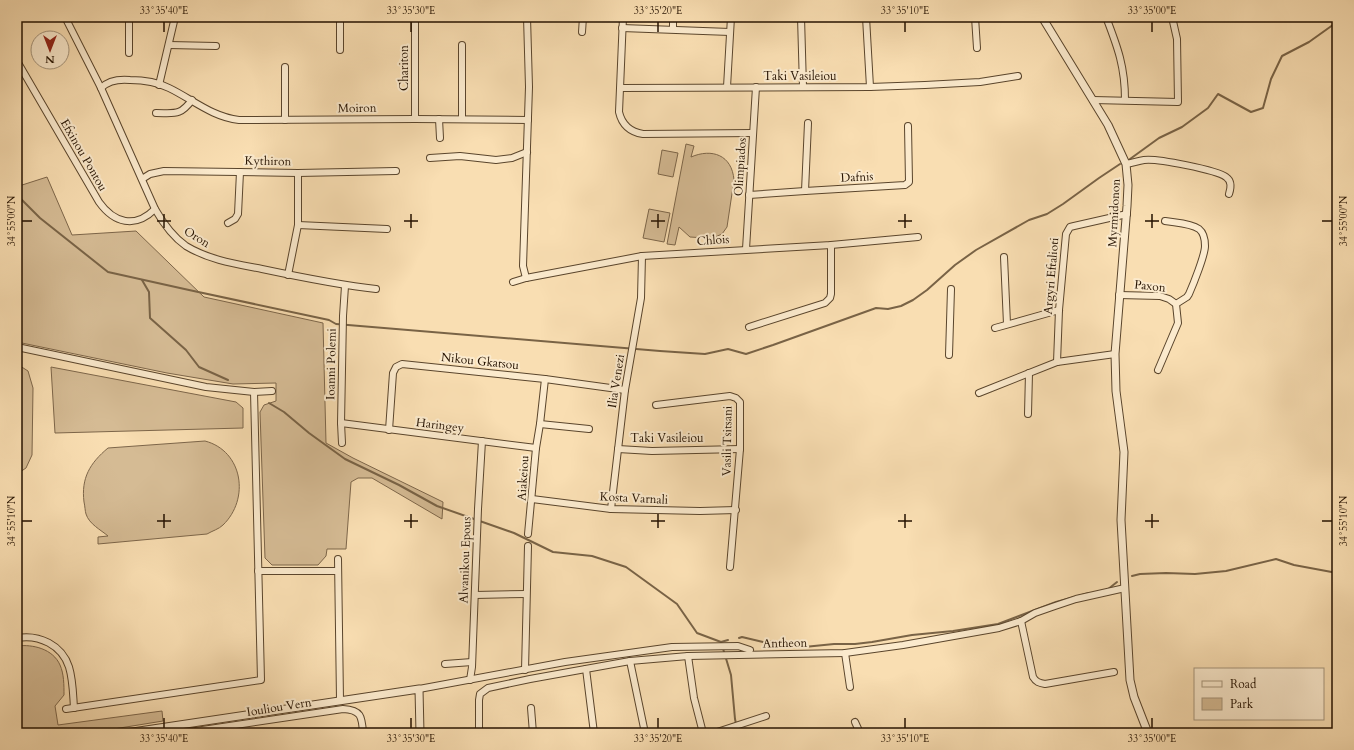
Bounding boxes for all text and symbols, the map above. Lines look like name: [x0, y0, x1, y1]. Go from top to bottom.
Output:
text: 33°35'40"E: [140, 4, 188, 18]
text: 33°35'30"E: [387, 4, 435, 18]
text: 33°35'20"E: [634, 4, 682, 18]
text: 33°35'10"E: [881, 4, 929, 18]
text: 33°35'00"E: [1128, 4, 1176, 18]
north arrow: [30, 30, 70, 70]
street label: Chariton: [396, 45, 412, 91]
text: N: [45, 52, 55, 67]
street label: Taki Vasileiou: [763, 68, 837, 84]
street label: Moiron: [337, 100, 377, 116]
street label: Efxinou Pontou: [57, 116, 111, 194]
street label: Olimpiados: [730, 137, 750, 197]
street label: Kythiron: [245, 153, 292, 169]
street label: Dafnis: [840, 168, 874, 186]
street label: Myrmidonon: [1104, 178, 1124, 248]
text: 34°55'00"N: [5, 195, 19, 246]
text: 34°55'00"N: [1337, 195, 1351, 246]
street label: Oron: [181, 223, 213, 251]
street label: Chlois: [696, 231, 730, 249]
street label: Argyri Eftalioti: [1040, 236, 1062, 315]
street label: Paxon: [1133, 276, 1167, 296]
street label: Ioanni Polemi: [322, 327, 340, 400]
street label: Nikou Gkatsou: [440, 349, 520, 373]
street label: Ilia Venezi: [604, 352, 628, 409]
street label: Vasili Tsitsani: [718, 405, 736, 476]
street label: Haringey: [415, 414, 466, 436]
street label: Taki Vasileiou: [630, 430, 704, 446]
street label: Aiakeiou: [513, 454, 533, 501]
street label: Kosta Varnali: [599, 488, 669, 508]
text: 34°55'10"N: [5, 495, 19, 546]
text: 34°55'10"N: [1337, 495, 1351, 546]
street label: Alvanikou Epous: [455, 516, 475, 604]
street label: Antheon: [763, 635, 808, 651]
legend: [1194, 668, 1324, 720]
text: Road: [1230, 676, 1257, 692]
street label: Iouliou Vern: [245, 694, 313, 720]
text: Park: [1230, 696, 1254, 712]
text: 33°35'40"E: [140, 732, 188, 746]
text: 33°35'30"E: [387, 732, 435, 746]
text: 33°35'20"E: [634, 732, 682, 746]
text: 33°35'10"E: [881, 732, 929, 746]
text: 33°35'00"E: [1128, 732, 1176, 746]

